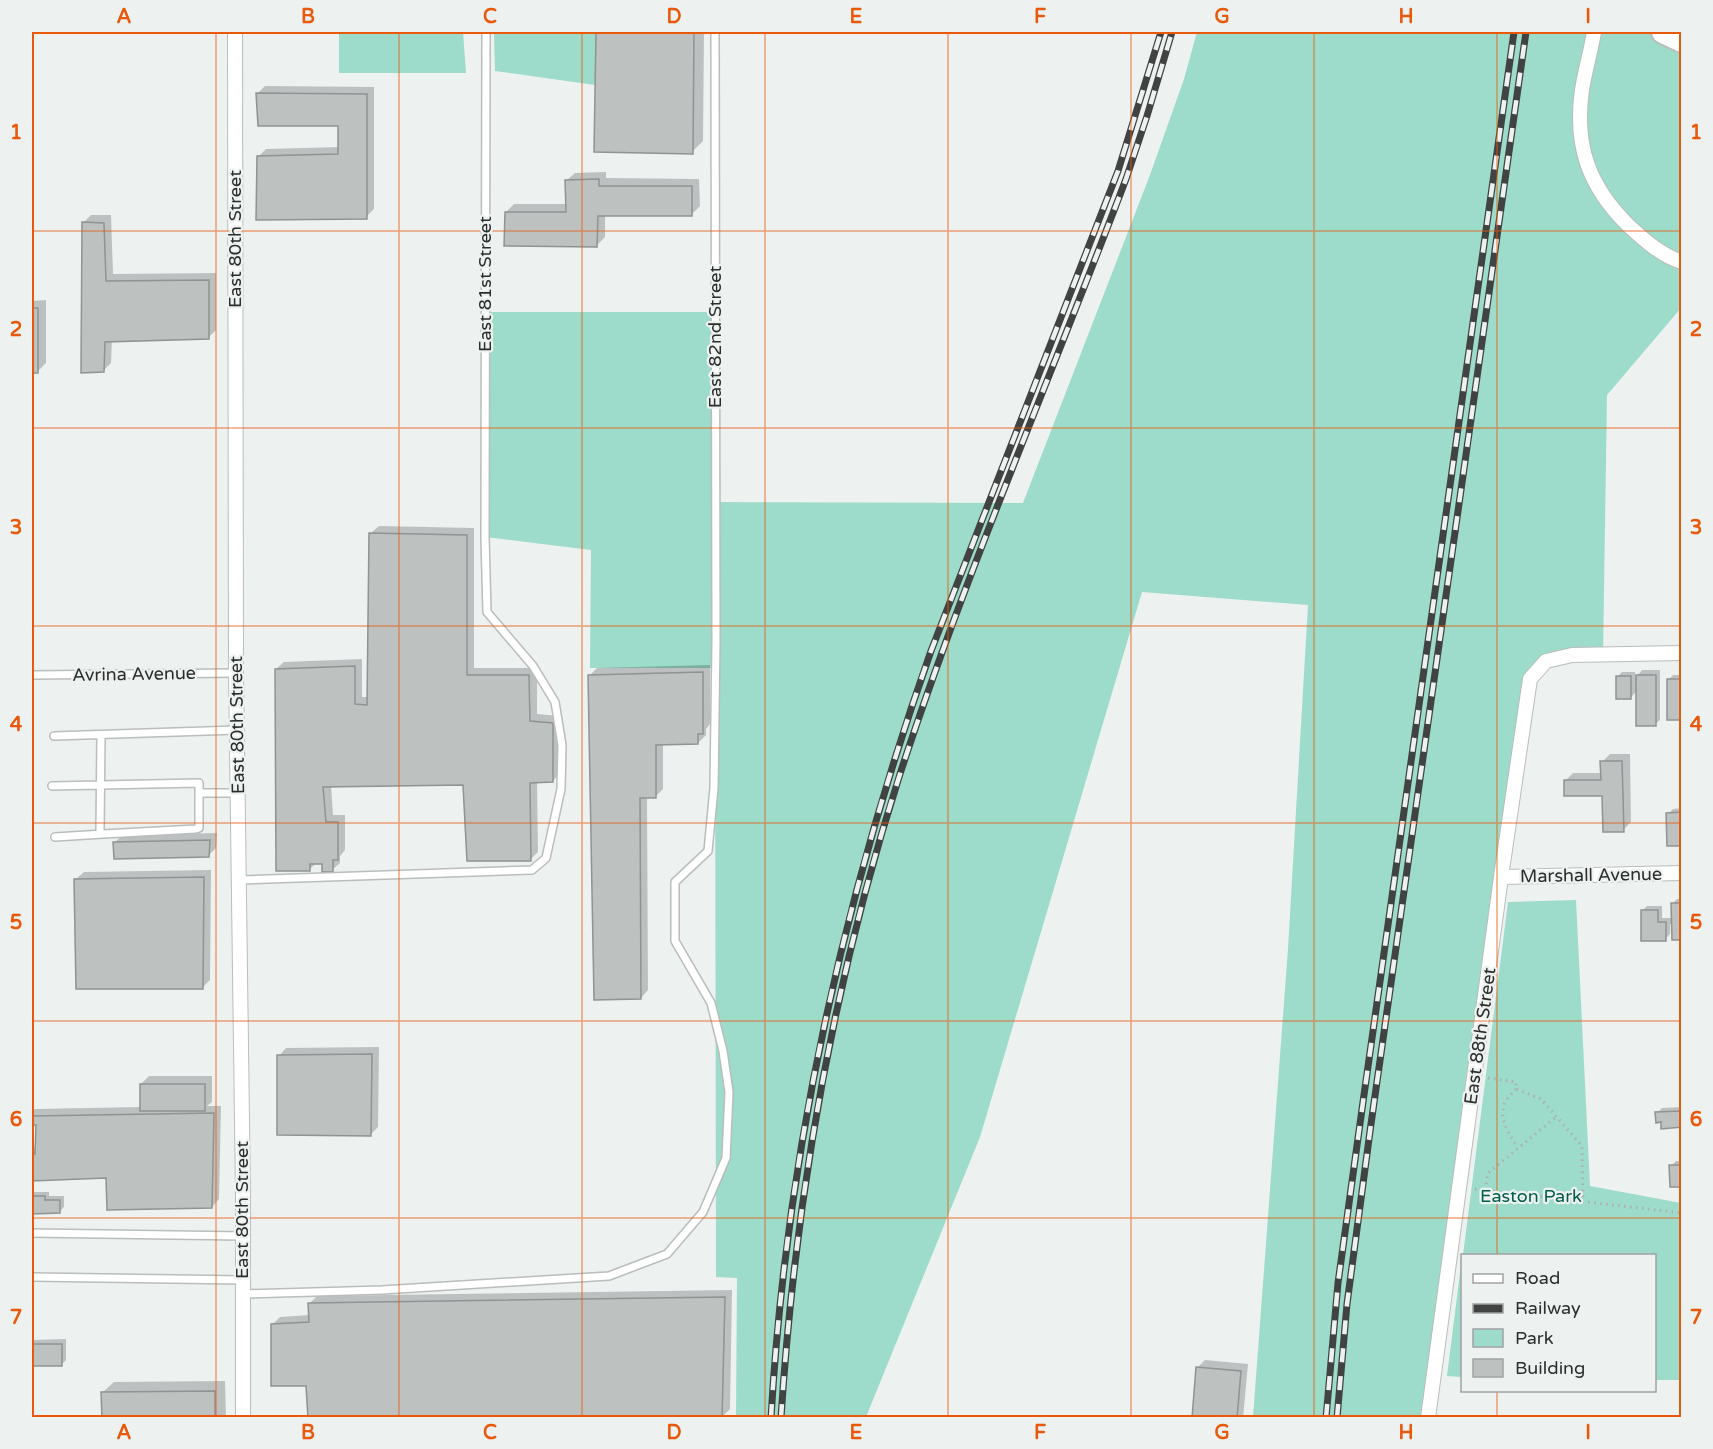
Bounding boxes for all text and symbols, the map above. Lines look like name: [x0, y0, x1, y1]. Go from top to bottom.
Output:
text: A: [117, 5, 132, 29]
text: B: [301, 5, 315, 29]
text: C: [483, 5, 497, 29]
text: D: [666, 5, 682, 29]
text: E: [850, 5, 863, 29]
text: F: [1034, 5, 1046, 29]
text: G: [1214, 5, 1230, 29]
text: H: [1398, 5, 1414, 29]
text: I: [1585, 5, 1591, 29]
text: 1: [10, 121, 22, 145]
text: 1: [1690, 121, 1702, 145]
street label: East 80th Street: [224, 170, 246, 308]
street label: East 81st Street: [474, 216, 496, 352]
street label: East 82nd Street: [704, 266, 726, 408]
text: 2: [10, 318, 22, 342]
text: 2: [1690, 318, 1702, 342]
text: 3: [10, 516, 22, 540]
text: 3: [1690, 516, 1702, 540]
street label: East 80th Street: [225, 656, 249, 794]
street label: Avrina Avenue: [72, 662, 196, 686]
text: 4: [10, 713, 23, 737]
text: 4: [1690, 713, 1703, 737]
street label: Marshall Avenue: [1520, 863, 1662, 887]
text: 5: [10, 911, 22, 935]
text: 5: [1690, 911, 1702, 935]
street label: East 88th Street: [1459, 966, 1501, 1106]
text: 6: [10, 1108, 22, 1132]
text: 6: [1690, 1108, 1702, 1132]
street label: East 80th Street: [231, 1141, 253, 1279]
park label: Easton Park: [1480, 1185, 1582, 1207]
legend: [1461, 1254, 1656, 1392]
text: Road: [1515, 1267, 1560, 1289]
text: Railway: [1515, 1297, 1581, 1319]
text: 7: [10, 1306, 22, 1330]
text: 7: [1690, 1306, 1702, 1330]
text: Park: [1515, 1327, 1554, 1349]
text: Building: [1515, 1357, 1585, 1379]
text: A: [117, 1421, 132, 1445]
text: B: [301, 1421, 315, 1445]
text: C: [483, 1421, 497, 1445]
text: D: [666, 1421, 682, 1445]
text: E: [850, 1421, 863, 1445]
text: F: [1034, 1421, 1046, 1445]
text: G: [1214, 1421, 1230, 1445]
text: H: [1398, 1421, 1414, 1445]
text: I: [1585, 1421, 1591, 1445]

